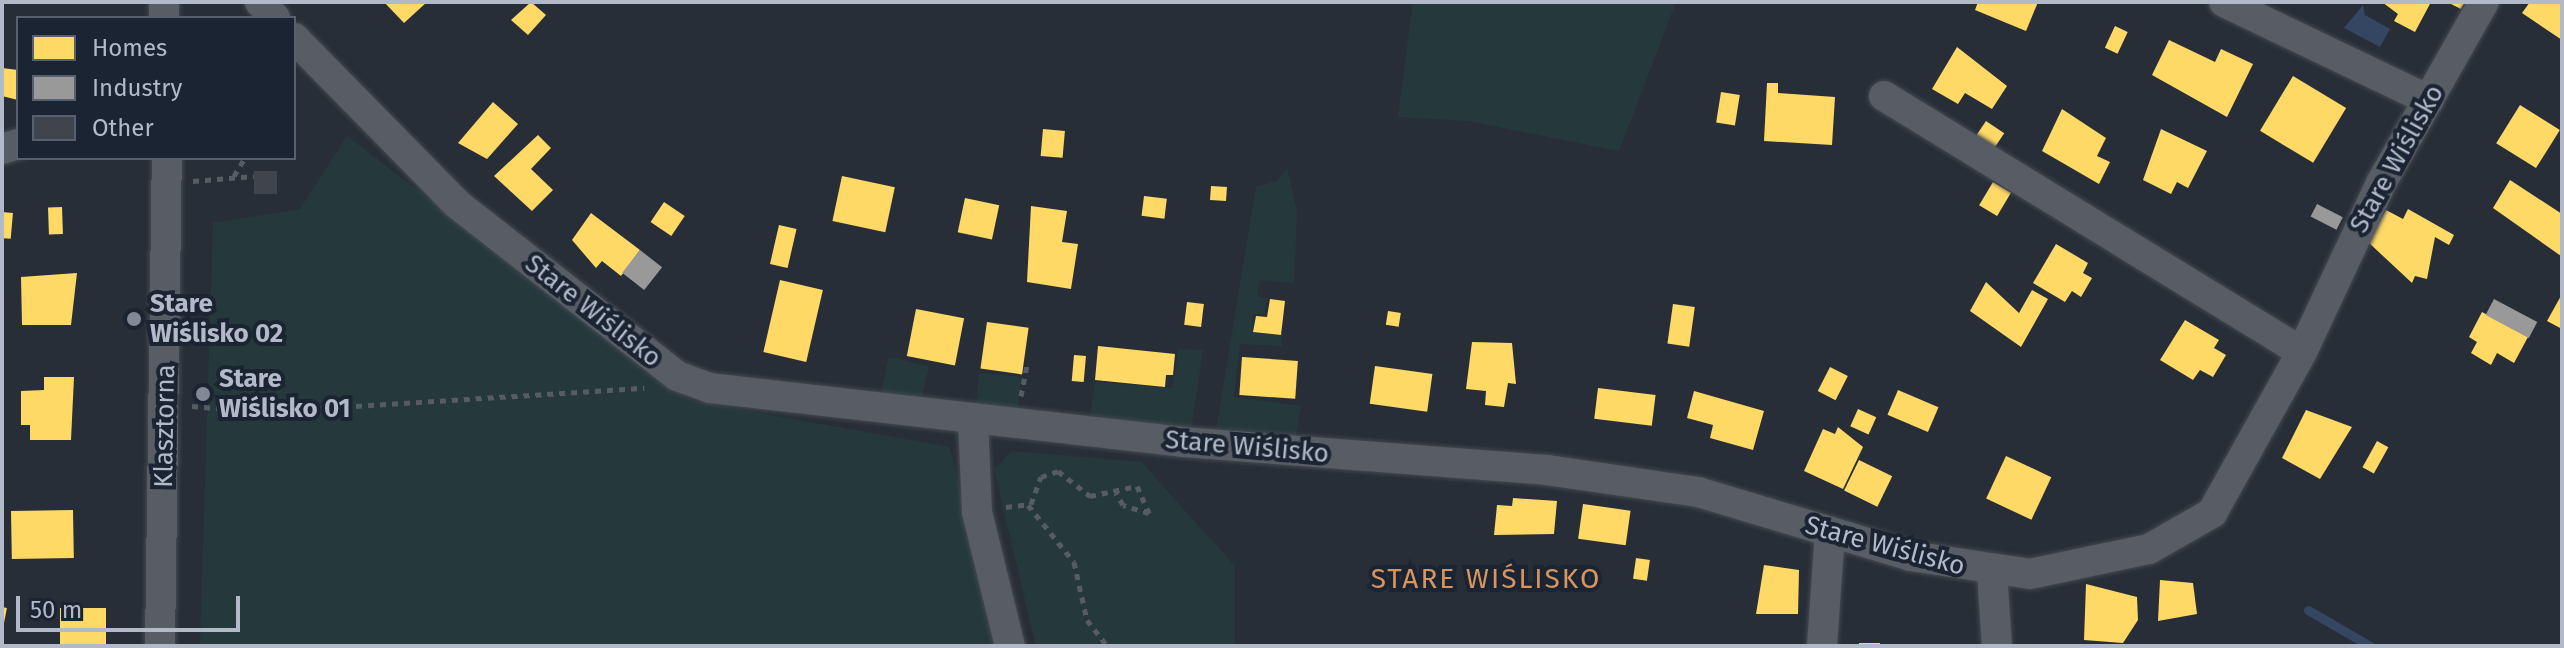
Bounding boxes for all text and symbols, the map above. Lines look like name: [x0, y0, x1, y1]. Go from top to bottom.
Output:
legend: [16, 16, 296, 160]
text: Homes: [92, 34, 167, 62]
text: Industry: [92, 74, 182, 102]
street label: Stare Wiślisko: [2344, 80, 2450, 238]
text: Other: [92, 114, 154, 142]
street label: Stare Wiślisko: [519, 248, 667, 374]
place label: Stare Wiślisko 02: [150, 288, 283, 350]
marker: Stare Wiślisko 02: [125, 310, 143, 328]
place label: Stare Wiślisko 01: [219, 363, 351, 424]
street label: Klasztorna: [148, 364, 182, 488]
marker: Stare Wiślisko 01: [194, 385, 212, 403]
street label: Stare Wiślisko: [1164, 424, 1330, 470]
street label: Stare Wiślisko: [1802, 510, 1968, 582]
district label: STARE WIŚLISKO: [1371, 562, 1601, 596]
scale bar: [20, 580, 244, 630]
text: 50 m: [30, 596, 82, 624]

